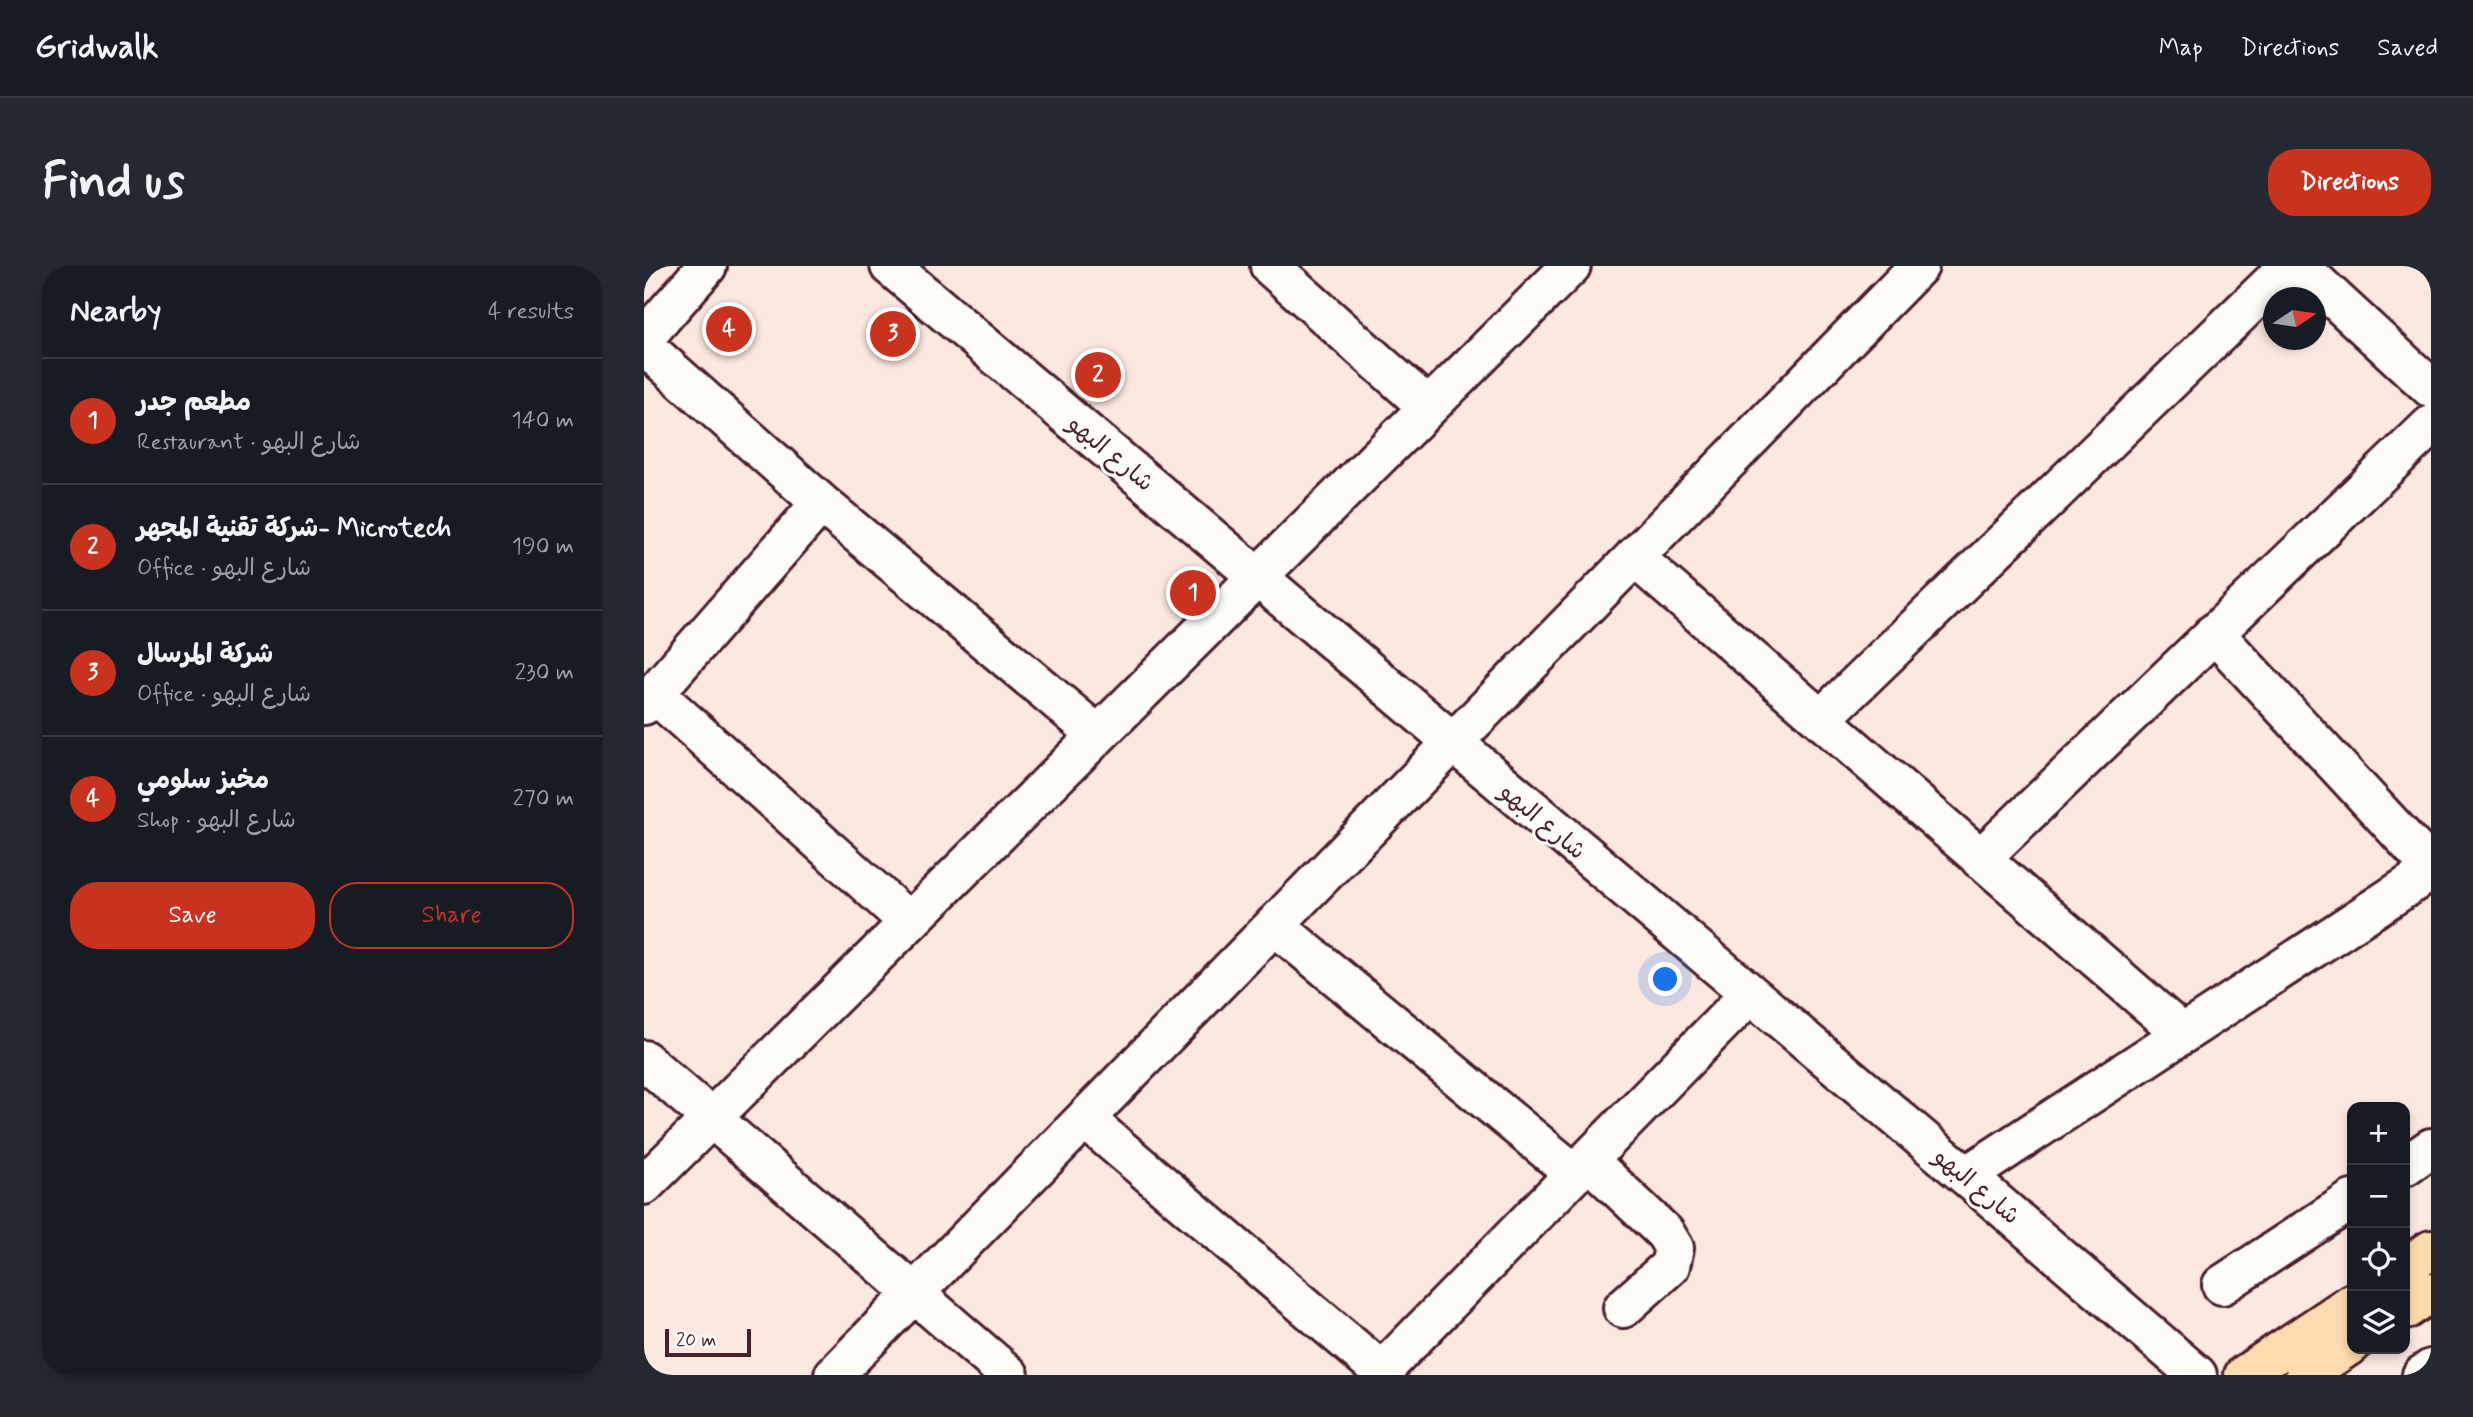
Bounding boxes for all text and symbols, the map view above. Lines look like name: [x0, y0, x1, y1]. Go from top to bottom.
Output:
text: Gridwalk: [35, 26, 159, 70]
text: Map: [2159, 33, 2203, 64]
text: Directions: [2241, 33, 2339, 64]
text: Saved: [2377, 33, 2438, 64]
button: Directions: [2268, 149, 2431, 216]
text: Find us: [42, 150, 185, 215]
north arrow: [2263, 287, 2326, 350]
text: Nearby: [70, 292, 161, 331]
text: 4 results: [488, 297, 574, 327]
pin: 4: [706, 303, 752, 355]
pin: 3: [870, 308, 916, 360]
pin: 2: [1075, 349, 1121, 401]
text: مطعم جدر: [137, 386, 251, 420]
text: 1: [88, 406, 98, 436]
text: 140 m: [511, 406, 574, 436]
street label: شارع البهو: [1060, 408, 1160, 499]
text: Restaurant · شارع البهو: [137, 428, 360, 458]
text: شركة تقنية المجهر- Microtech: [137, 512, 451, 546]
text: 2: [87, 532, 99, 562]
text: 190 m: [512, 532, 574, 562]
text: Office · شارع البهو: [137, 554, 311, 584]
pin: 1: [1170, 567, 1216, 619]
text: شركة المرسال: [137, 638, 273, 672]
text: 3: [88, 658, 98, 688]
text: 230 m: [515, 658, 574, 688]
text: Office · شارع البهو: [137, 680, 311, 710]
text: مخبز سلومي: [137, 764, 269, 798]
street label: شارع البهو: [1492, 776, 1592, 867]
text: 4: [86, 784, 100, 814]
text: 270 m: [513, 784, 574, 814]
text: Shop · شارع البهو: [137, 806, 296, 836]
button: Save: [70, 882, 315, 949]
button: Share: [329, 882, 574, 949]
your location: [1648, 962, 1682, 996]
map controls: [2347, 1102, 2410, 1354]
button: +: [2347, 1102, 2410, 1165]
street label: شارع البهو: [1926, 1141, 2026, 1232]
button: −: [2347, 1165, 2410, 1228]
button: locate: [2347, 1228, 2410, 1291]
button: layers: [2347, 1291, 2410, 1354]
scale bar: [665, 1326, 751, 1358]
text: 20 m: [676, 1328, 716, 1353]

